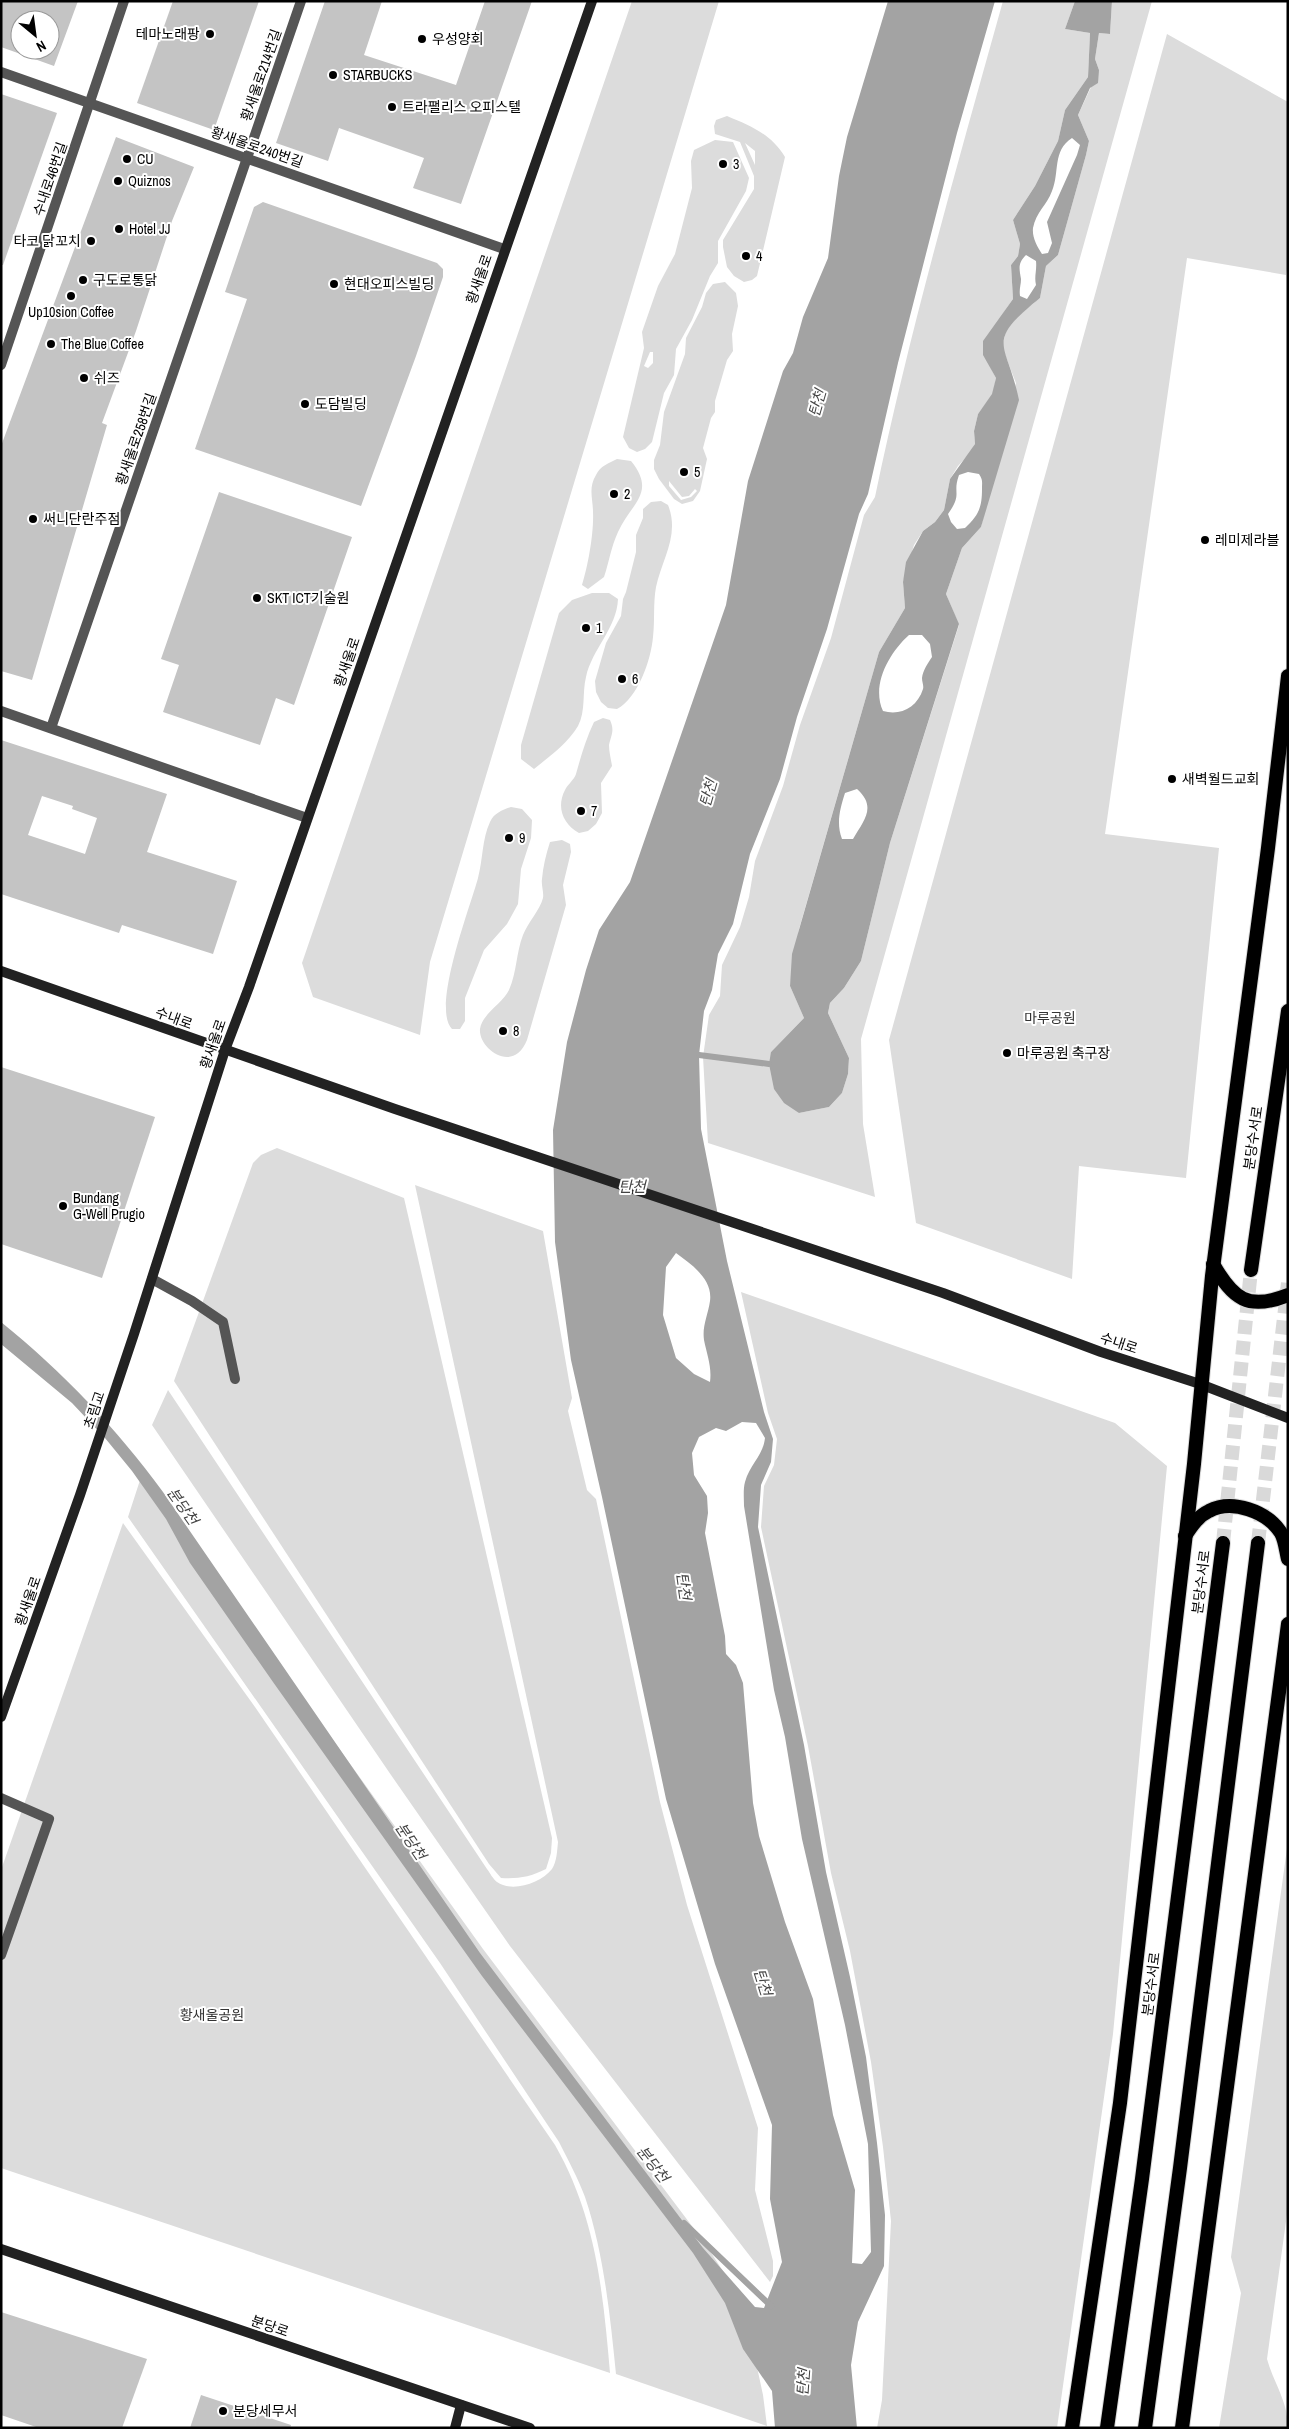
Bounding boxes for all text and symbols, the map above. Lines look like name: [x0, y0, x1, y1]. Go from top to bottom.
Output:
north arrow: [10, 10, 60, 60]
place label: 테마노래팡: [136, 25, 200, 43]
street label: 황새울로214번길: [237, 26, 285, 124]
marker: 테마노래팡: [204, 28, 216, 40]
place label: 우성양회: [432, 30, 484, 48]
marker: 우성양회: [416, 33, 428, 45]
text: N: [33, 36, 49, 56]
place label: STARBUCKS: [343, 66, 413, 84]
marker: STARBUCKS: [327, 69, 339, 81]
place label: 트라팰리스 오피스텔: [402, 98, 521, 116]
marker: 트라팰리스 오피스텔: [386, 101, 398, 113]
street label: 황새울로240번길: [208, 123, 306, 171]
street label: 수내로46번길: [29, 140, 71, 218]
place label: CU: [137, 150, 154, 168]
marker: CU: [121, 153, 133, 165]
place label: 3: [733, 155, 739, 173]
marker: 3: [717, 158, 729, 170]
place label: Quiznos: [128, 172, 171, 190]
marker: Quiznos: [112, 175, 124, 187]
place label: Hotel JJ: [129, 220, 170, 238]
marker: Hotel JJ: [113, 223, 125, 235]
place label: 타코 닭꼬치: [13, 232, 81, 250]
marker: 타코 닭꼬치: [85, 235, 97, 247]
place label: 4: [756, 247, 763, 265]
marker: 4: [740, 250, 752, 262]
street label: 황새울로: [462, 252, 496, 306]
place label: 구도로통닭: [93, 271, 158, 289]
marker: 구도로통닭: [77, 274, 89, 286]
place label: 현대오피스빌딩: [344, 275, 434, 293]
marker: 현대오피스빌딩: [328, 278, 340, 290]
marker: Up10sion Coffee: [65, 290, 77, 302]
place label: Up10sion Coffee: [28, 303, 114, 321]
place label: The Blue Coffee: [61, 335, 144, 353]
marker: The Blue Coffee: [45, 338, 57, 350]
place label: 쉬즈: [94, 369, 120, 387]
marker: 쉬즈: [78, 372, 90, 384]
water label: 탄천: [803, 385, 832, 419]
street label: 황새울로258번길: [112, 390, 160, 488]
place label: 도담빌딩: [315, 395, 367, 413]
marker: 도담빌딩: [299, 398, 311, 410]
place label: 5: [694, 463, 700, 481]
marker: 5: [678, 466, 690, 478]
place label: 2: [624, 485, 630, 503]
marker: 2: [608, 488, 620, 500]
place label: 써니단란주점: [43, 510, 120, 528]
marker: 써니단란주점: [27, 513, 39, 525]
place label: 레미제라블: [1215, 531, 1280, 549]
marker: 레미제라블: [1199, 534, 1211, 546]
place label: SKT ICT기술원: [267, 589, 349, 607]
marker: SKT ICT기술원: [251, 592, 263, 604]
place label: 1: [596, 619, 603, 637]
marker: 1: [580, 622, 592, 634]
street label: 황새울로: [330, 635, 364, 689]
place label: 6: [632, 670, 638, 688]
marker: 6: [616, 673, 628, 685]
place label: 새벽월드교회: [1182, 770, 1259, 788]
marker: 새벽월드교회: [1166, 773, 1178, 785]
water label: 탄천: [694, 775, 723, 809]
place label: 7: [591, 802, 597, 820]
marker: 7: [575, 805, 587, 817]
place label: 9: [519, 829, 525, 847]
marker: 9: [503, 832, 515, 844]
street label: 수내로: [153, 1003, 195, 1033]
park label: 마루공원: [1024, 1009, 1076, 1027]
street label: 황새울로: [196, 1017, 230, 1071]
place label: 8: [513, 1022, 519, 1040]
marker: 8: [497, 1025, 509, 1037]
place label: 마루공원 축구장: [1017, 1044, 1110, 1062]
marker: 마루공원 축구장: [1001, 1047, 1013, 1059]
street label: 분당수서로: [1240, 1105, 1266, 1171]
water label: 탄천: [618, 1176, 648, 1197]
place label: Bundang G-Well Prugio: [73, 1189, 145, 1223]
marker: Bundang G-Well Prugio: [57, 1200, 69, 1212]
street label: 수내로: [1098, 1328, 1140, 1358]
street label: 초림교: [79, 1389, 109, 1431]
water label: 분당천: [163, 1483, 205, 1531]
street label: 분당수서로: [1188, 1549, 1214, 1615]
water label: 탄천: [672, 1571, 697, 1603]
street label: 황새울로: [11, 1574, 45, 1628]
water label: 분당천: [391, 1818, 433, 1866]
street label: 분당수서로: [1138, 1951, 1164, 2017]
water label: 탄천: [749, 1966, 778, 2000]
park label: 황새울공원: [180, 2006, 244, 2024]
water label: 분당천: [632, 2141, 675, 2189]
street label: 분당로: [249, 2311, 291, 2341]
water label: 탄천: [792, 2365, 815, 2397]
place label: 분당세무서: [233, 2402, 297, 2420]
marker: 분당세무서: [217, 2405, 229, 2417]

